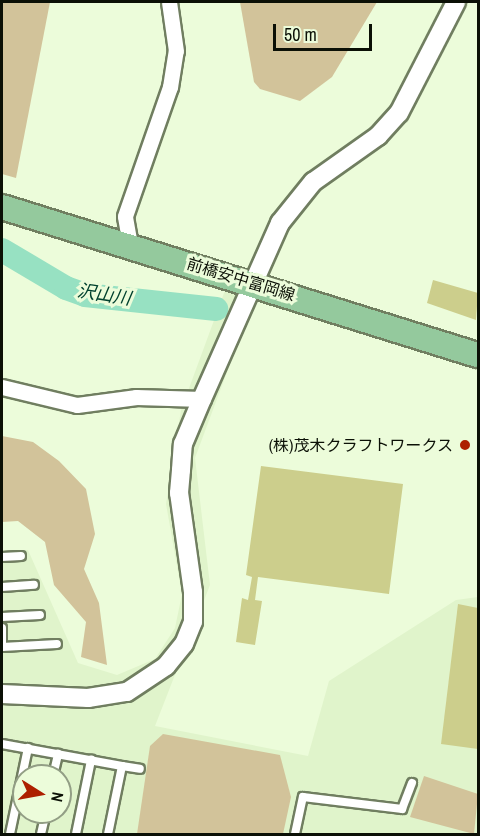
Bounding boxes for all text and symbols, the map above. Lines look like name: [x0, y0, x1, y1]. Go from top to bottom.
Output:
scale bar: [276, 12, 375, 50]
text: 50 m: [284, 22, 317, 47]
street label: 前橋安中富岡線: [185, 253, 297, 305]
water label: 沢山川: [76, 280, 132, 310]
place label: (株)茂木クラフトワークス: [268, 435, 453, 455]
marker: (株)茂木クラフトワークス: [458, 438, 472, 452]
north arrow: [12, 764, 72, 824]
text: N: [46, 790, 69, 804]

